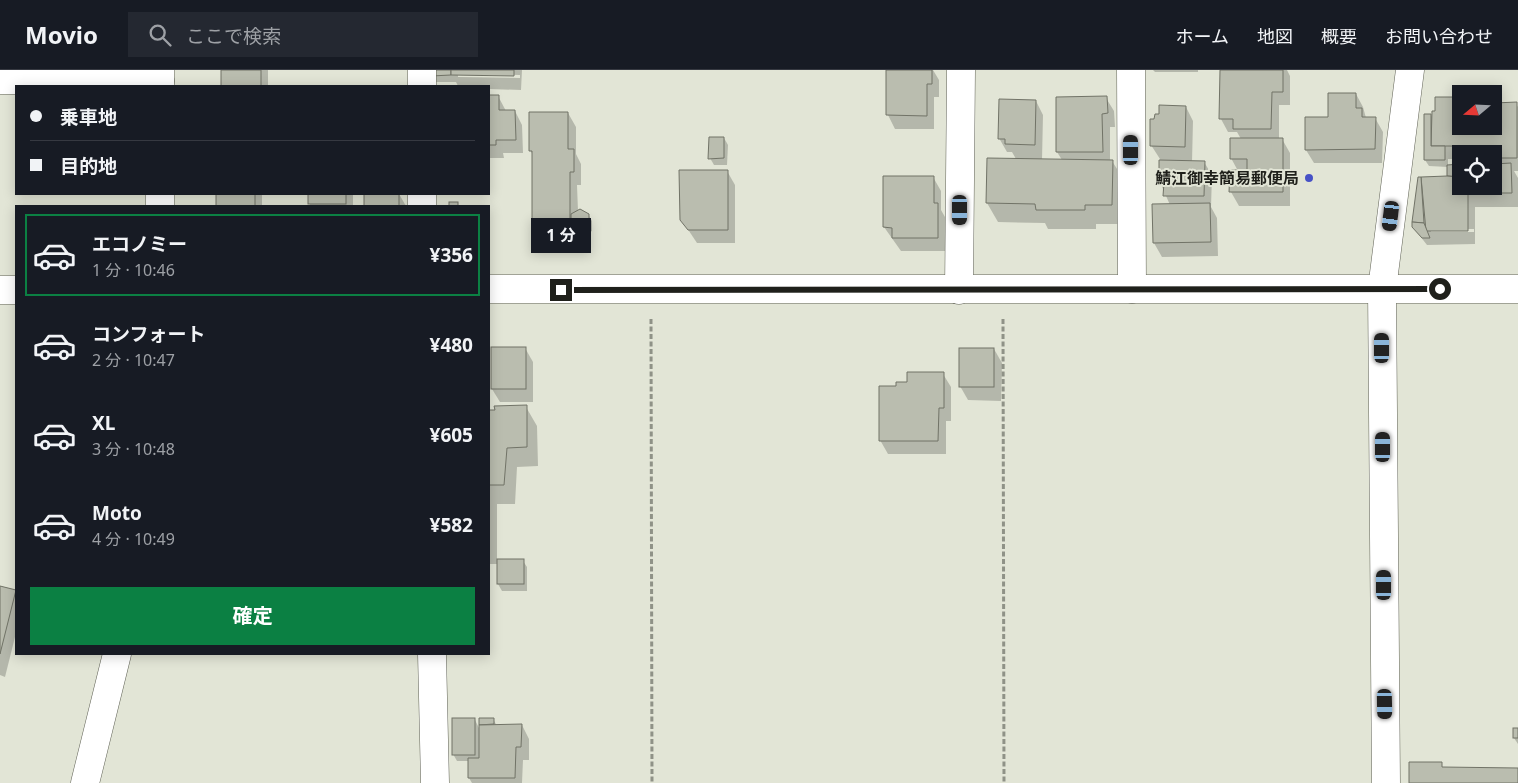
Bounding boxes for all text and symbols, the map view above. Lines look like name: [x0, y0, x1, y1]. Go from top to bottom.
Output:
search box: [128, 12, 478, 57]
text: Movio: [25, 18, 98, 51]
icon: search: [146, 21, 174, 49]
text: ここで検索: [186, 23, 281, 49]
text: ホーム: [1176, 24, 1229, 48]
text: 地図: [1257, 24, 1293, 48]
text: 概要: [1321, 24, 1357, 48]
text: お問い合わせ: [1385, 24, 1493, 48]
north arrow: [1452, 85, 1502, 135]
map controls: [1452, 85, 1502, 195]
text: 乗車地: [60, 104, 117, 130]
car: [1123, 135, 1138, 165]
button: locate: [1452, 145, 1502, 195]
text: 目的地: [60, 153, 117, 179]
place label: 鯖江御幸簡易郵便局: [1155, 167, 1299, 189]
marker: 鯖江御幸簡易郵便局: [1303, 172, 1315, 184]
car: [952, 195, 967, 225]
car: [1381, 200, 1400, 232]
callout: 1 分: [531, 218, 591, 252]
text: 1 分: [546, 224, 576, 246]
text: エコノミー: [92, 231, 187, 257]
icon: car: [32, 233, 77, 278]
text: ¥356: [430, 242, 473, 268]
text: 1 分 · 10:46: [92, 259, 175, 281]
route start: [1429, 278, 1451, 300]
route end: [550, 279, 572, 301]
text: コンフォート: [92, 321, 205, 347]
icon: car: [32, 323, 77, 368]
text: ¥480: [430, 332, 473, 358]
car: [1374, 333, 1389, 363]
text: 2 分 · 10:47: [92, 349, 175, 371]
text: XL: [92, 410, 115, 436]
icon: car: [32, 413, 77, 458]
text: ¥605: [430, 422, 473, 448]
car: [1375, 432, 1390, 462]
text: 3 分 · 10:48: [92, 438, 175, 460]
text: Moto: [92, 500, 142, 526]
icon: car: [32, 503, 77, 548]
text: ¥582: [430, 512, 473, 538]
text: 4 分 · 10:49: [92, 528, 175, 550]
car: [1376, 570, 1391, 600]
button: 確定: [30, 587, 475, 645]
car: [1377, 689, 1392, 719]

